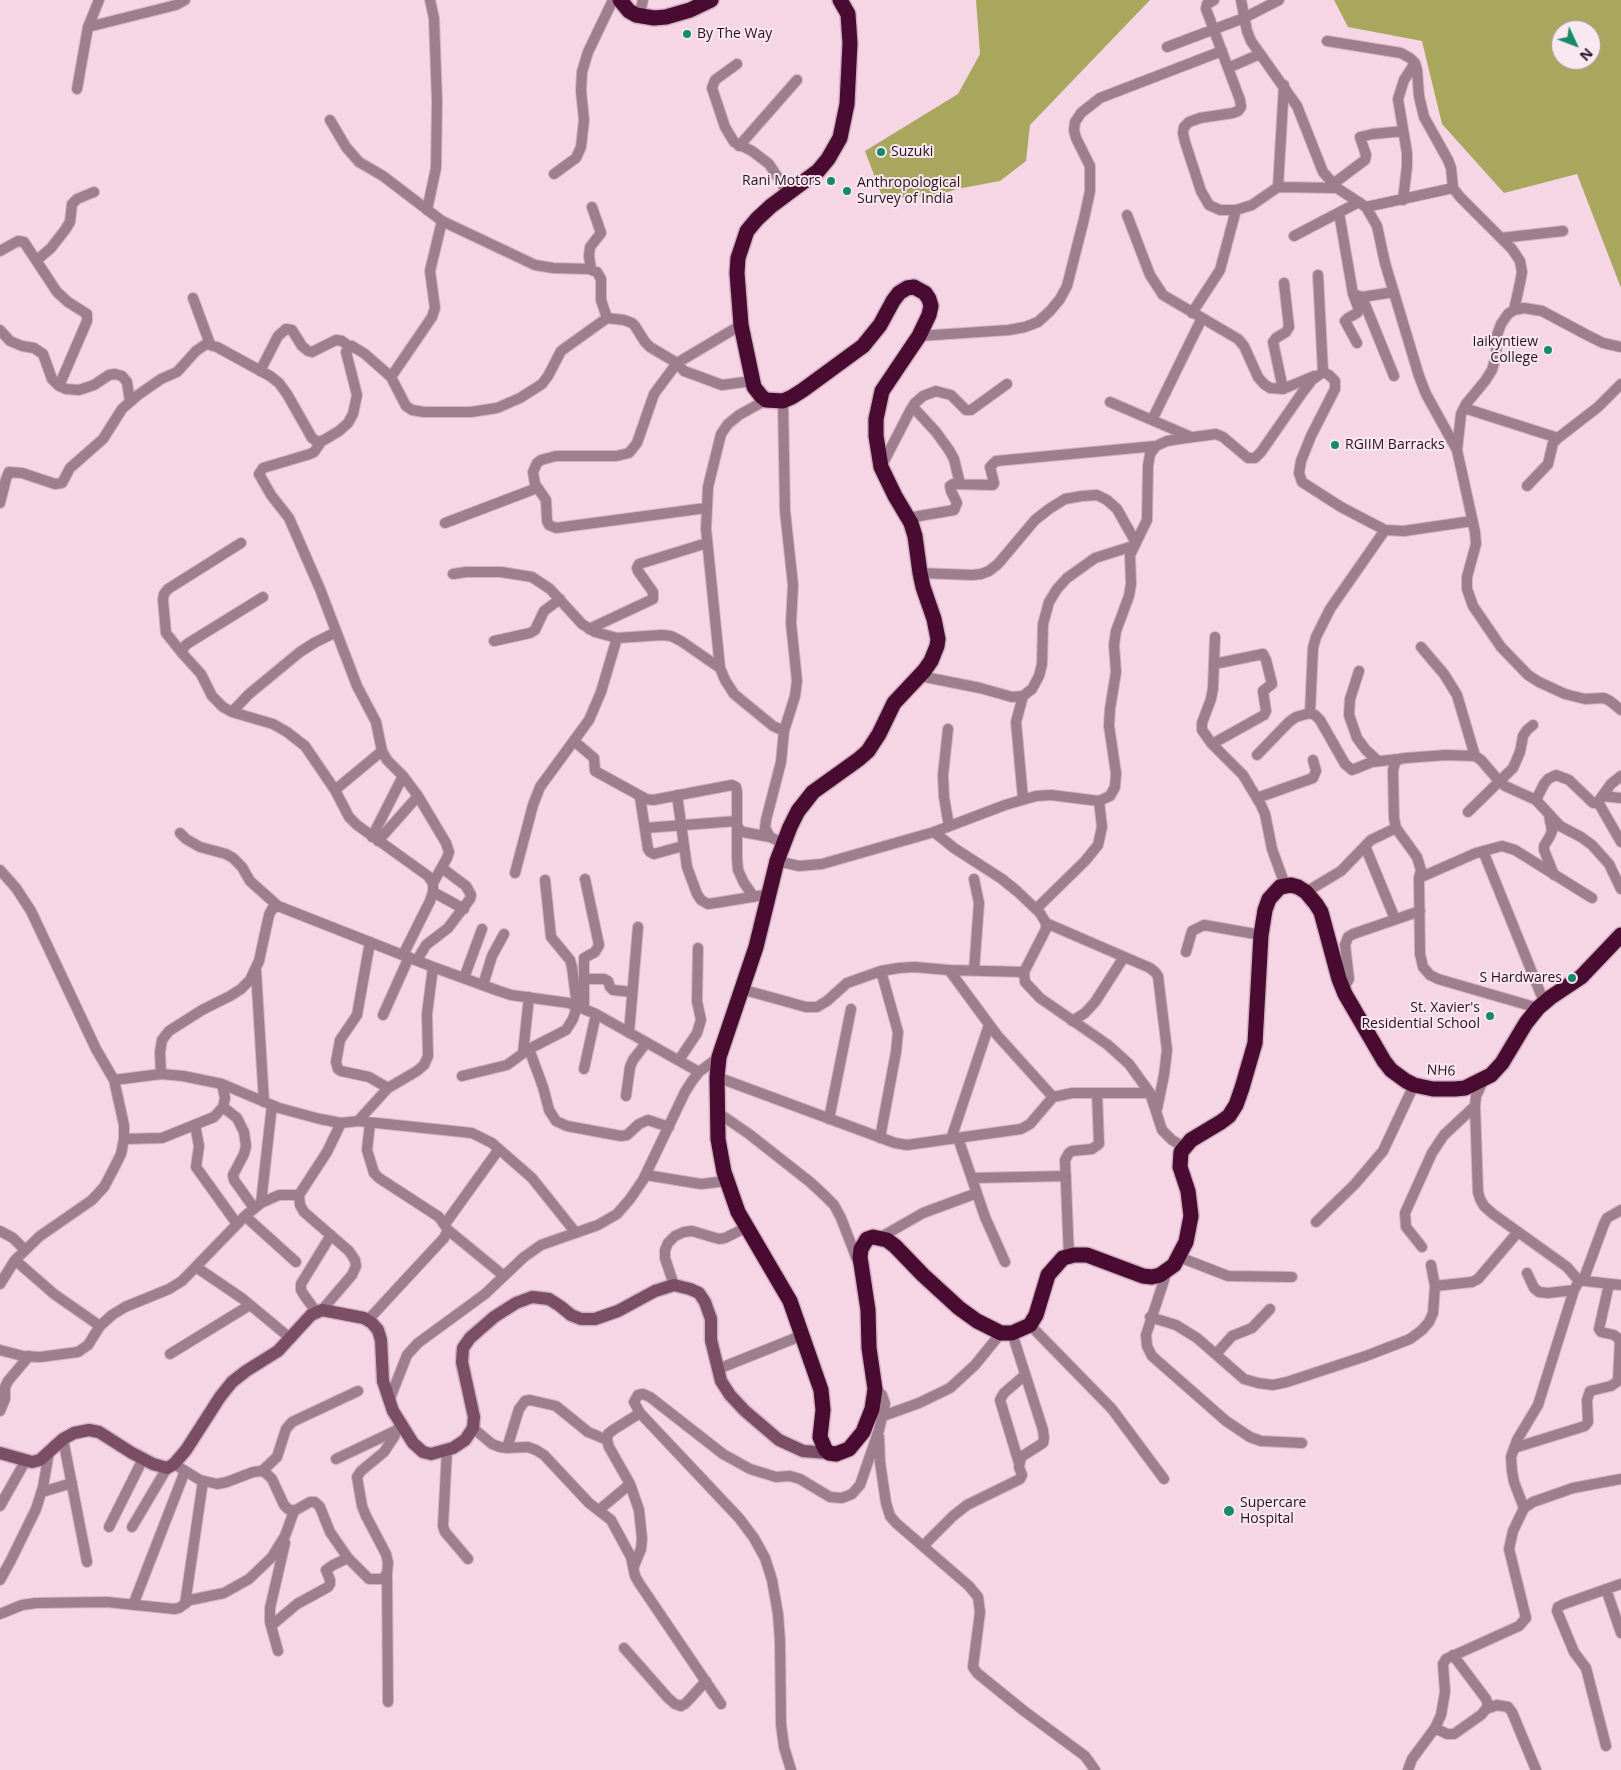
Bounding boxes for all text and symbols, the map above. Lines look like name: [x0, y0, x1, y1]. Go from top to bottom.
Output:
north arrow: [1551, 20, 1601, 70]
place label: By The Way: [697, 26, 772, 42]
marker: By The Way: [681, 28, 693, 40]
text: N: [1576, 44, 1597, 66]
place label: Suzuki: [891, 144, 933, 160]
marker: Suzuki: [875, 146, 887, 158]
place label: Rani Motors: [742, 173, 821, 189]
marker: Rani Motors: [825, 175, 837, 187]
place label: Anthropological Survey of India: [857, 175, 960, 208]
marker: Anthropological Survey of India: [841, 185, 853, 197]
place label: Iaikyntiew College: [1473, 334, 1538, 367]
marker: Iaikyntiew College: [1542, 344, 1554, 356]
place label: RGIIM Barracks: [1345, 437, 1445, 453]
marker: RGIIM Barracks: [1329, 439, 1341, 451]
place label: S Hardwares: [1479, 970, 1562, 986]
marker: S Hardwares: [1566, 972, 1578, 984]
place label: St. Xavier's Residential School: [1361, 1000, 1480, 1032]
marker: St. Xavier's Residential School: [1484, 1010, 1496, 1022]
street label: NH6: [1426, 1062, 1456, 1080]
place label: Supercare Hospital: [1240, 1495, 1306, 1528]
marker: Supercare Hospital: [1222, 1504, 1236, 1518]

